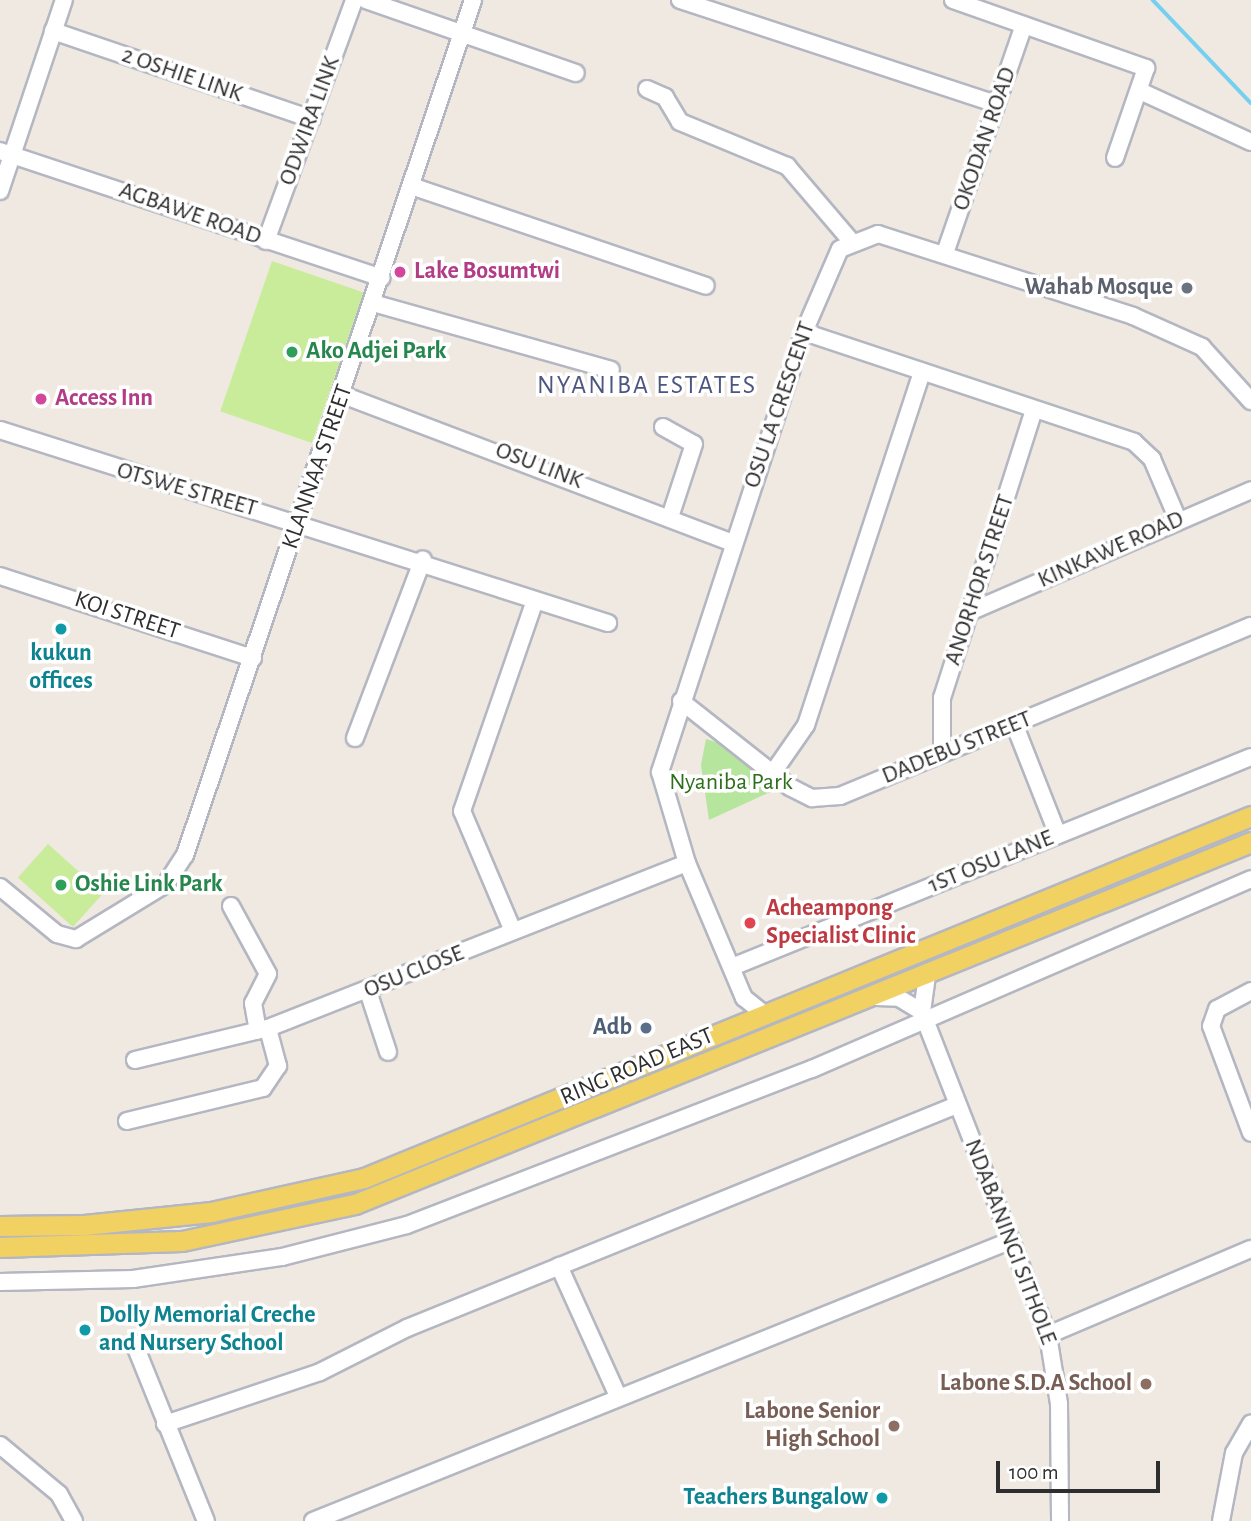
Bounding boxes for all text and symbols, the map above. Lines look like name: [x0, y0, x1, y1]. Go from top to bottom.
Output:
street label: 2 OSHIE LINK: [118, 41, 246, 109]
street label: ODWIRA LINK: [273, 52, 347, 190]
street label: OKODAN ROAD: [947, 63, 1023, 215]
street label: AGBAWE ROAD: [115, 176, 265, 252]
place label: Lake Bosumtwi: [414, 258, 560, 286]
marker: Lake Bosumtwi: [392, 264, 408, 280]
place label: Wahab Mosque: [1025, 274, 1173, 302]
marker: Wahab Mosque: [1179, 280, 1195, 296]
street label: OSU LA CRESCENT: [738, 318, 822, 492]
place label: Ako Adjei Park: [306, 338, 446, 366]
marker: Ako Adjei Park: [284, 344, 300, 360]
district label: NYANIBA ESTATES: [539, 370, 755, 402]
street label: KLANNAA STREET: [276, 381, 360, 553]
place label: Access Inn: [55, 385, 153, 413]
marker: Access Inn: [33, 391, 49, 407]
street label: OSU LINK: [491, 436, 587, 496]
street label: OTSWE STREET: [113, 456, 261, 524]
street label: ANORHOR STREET: [939, 491, 1021, 669]
street label: KINKAWE ROAD: [1034, 505, 1188, 595]
street label: KOI STREET: [71, 585, 183, 647]
marker: kukun offices: [53, 621, 69, 637]
place label: kukun offices: [29, 640, 93, 696]
street label: DADEBU STREET: [878, 705, 1036, 791]
park label: Nyaniba Park: [669, 769, 793, 797]
street label: 1ST OSU LANE: [924, 824, 1058, 900]
place label: Oshie Link Park: [75, 871, 223, 899]
marker: Oshie Link Park: [53, 877, 69, 893]
place label: Acheampong Specialist Clinic: [766, 895, 916, 951]
marker: Acheampong Specialist Clinic: [740, 913, 760, 933]
street label: OSU CLOSE: [360, 939, 468, 1005]
place label: Adb: [593, 1014, 632, 1042]
marker: Adb: [638, 1020, 654, 1036]
street label: RING ROAD EAST: [556, 1022, 718, 1112]
street label: NDABANINGI SITHOLE: [958, 1135, 1062, 1349]
place label: Dolly Memorial Creche and Nursery School: [99, 1302, 316, 1358]
marker: Dolly Memorial Creche and Nursery School: [77, 1322, 93, 1338]
place label: Labone S.D.A School: [940, 1370, 1132, 1398]
marker: Labone S.D.A School: [1138, 1376, 1154, 1392]
place label: Labone Senior High School: [744, 1398, 880, 1454]
marker: Labone Senior High School: [886, 1418, 902, 1434]
scale bar: [999, 1448, 1164, 1492]
text: 100 m: [1009, 1462, 1059, 1483]
place label: Teachers Bungalow: [683, 1484, 868, 1512]
marker: Teachers Bungalow: [874, 1490, 890, 1506]

